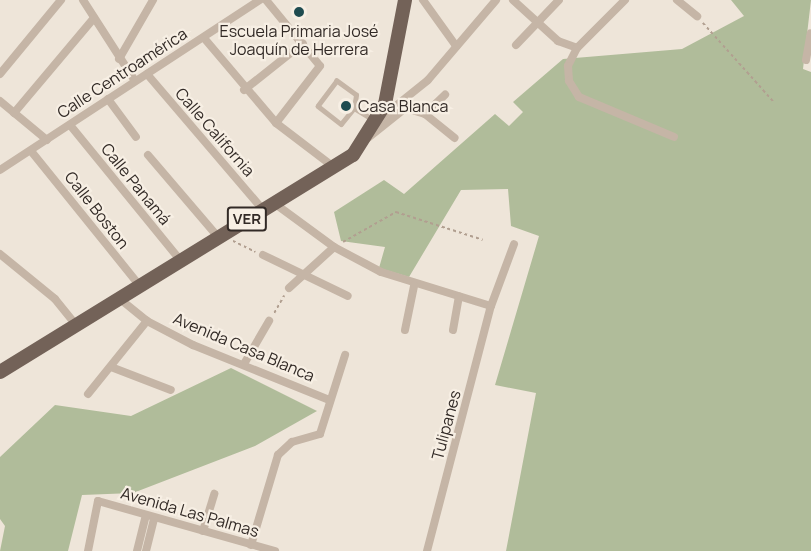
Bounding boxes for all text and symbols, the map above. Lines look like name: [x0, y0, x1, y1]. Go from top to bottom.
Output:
marker: Escuela Primaria José Joaquín de Herrera: [292, 5, 306, 19]
place label: Escuela Primaria José Joaquín de Herrera: [220, 21, 378, 59]
street label: Calle Centroamérica: [53, 24, 191, 122]
street label: Calle California: [171, 84, 259, 180]
place label: Casa Blanca: [358, 96, 448, 116]
marker: Casa Blanca: [339, 99, 353, 113]
street label: Calle Panamá: [97, 139, 175, 229]
street label: Calle Boston: [61, 167, 133, 253]
road number: VER: [226, 207, 268, 231]
street label: Avenida Casa Blanca: [170, 309, 318, 385]
street label: Tulipanes: [428, 388, 464, 462]
street label: Avenida Las Palmas: [119, 483, 261, 541]

